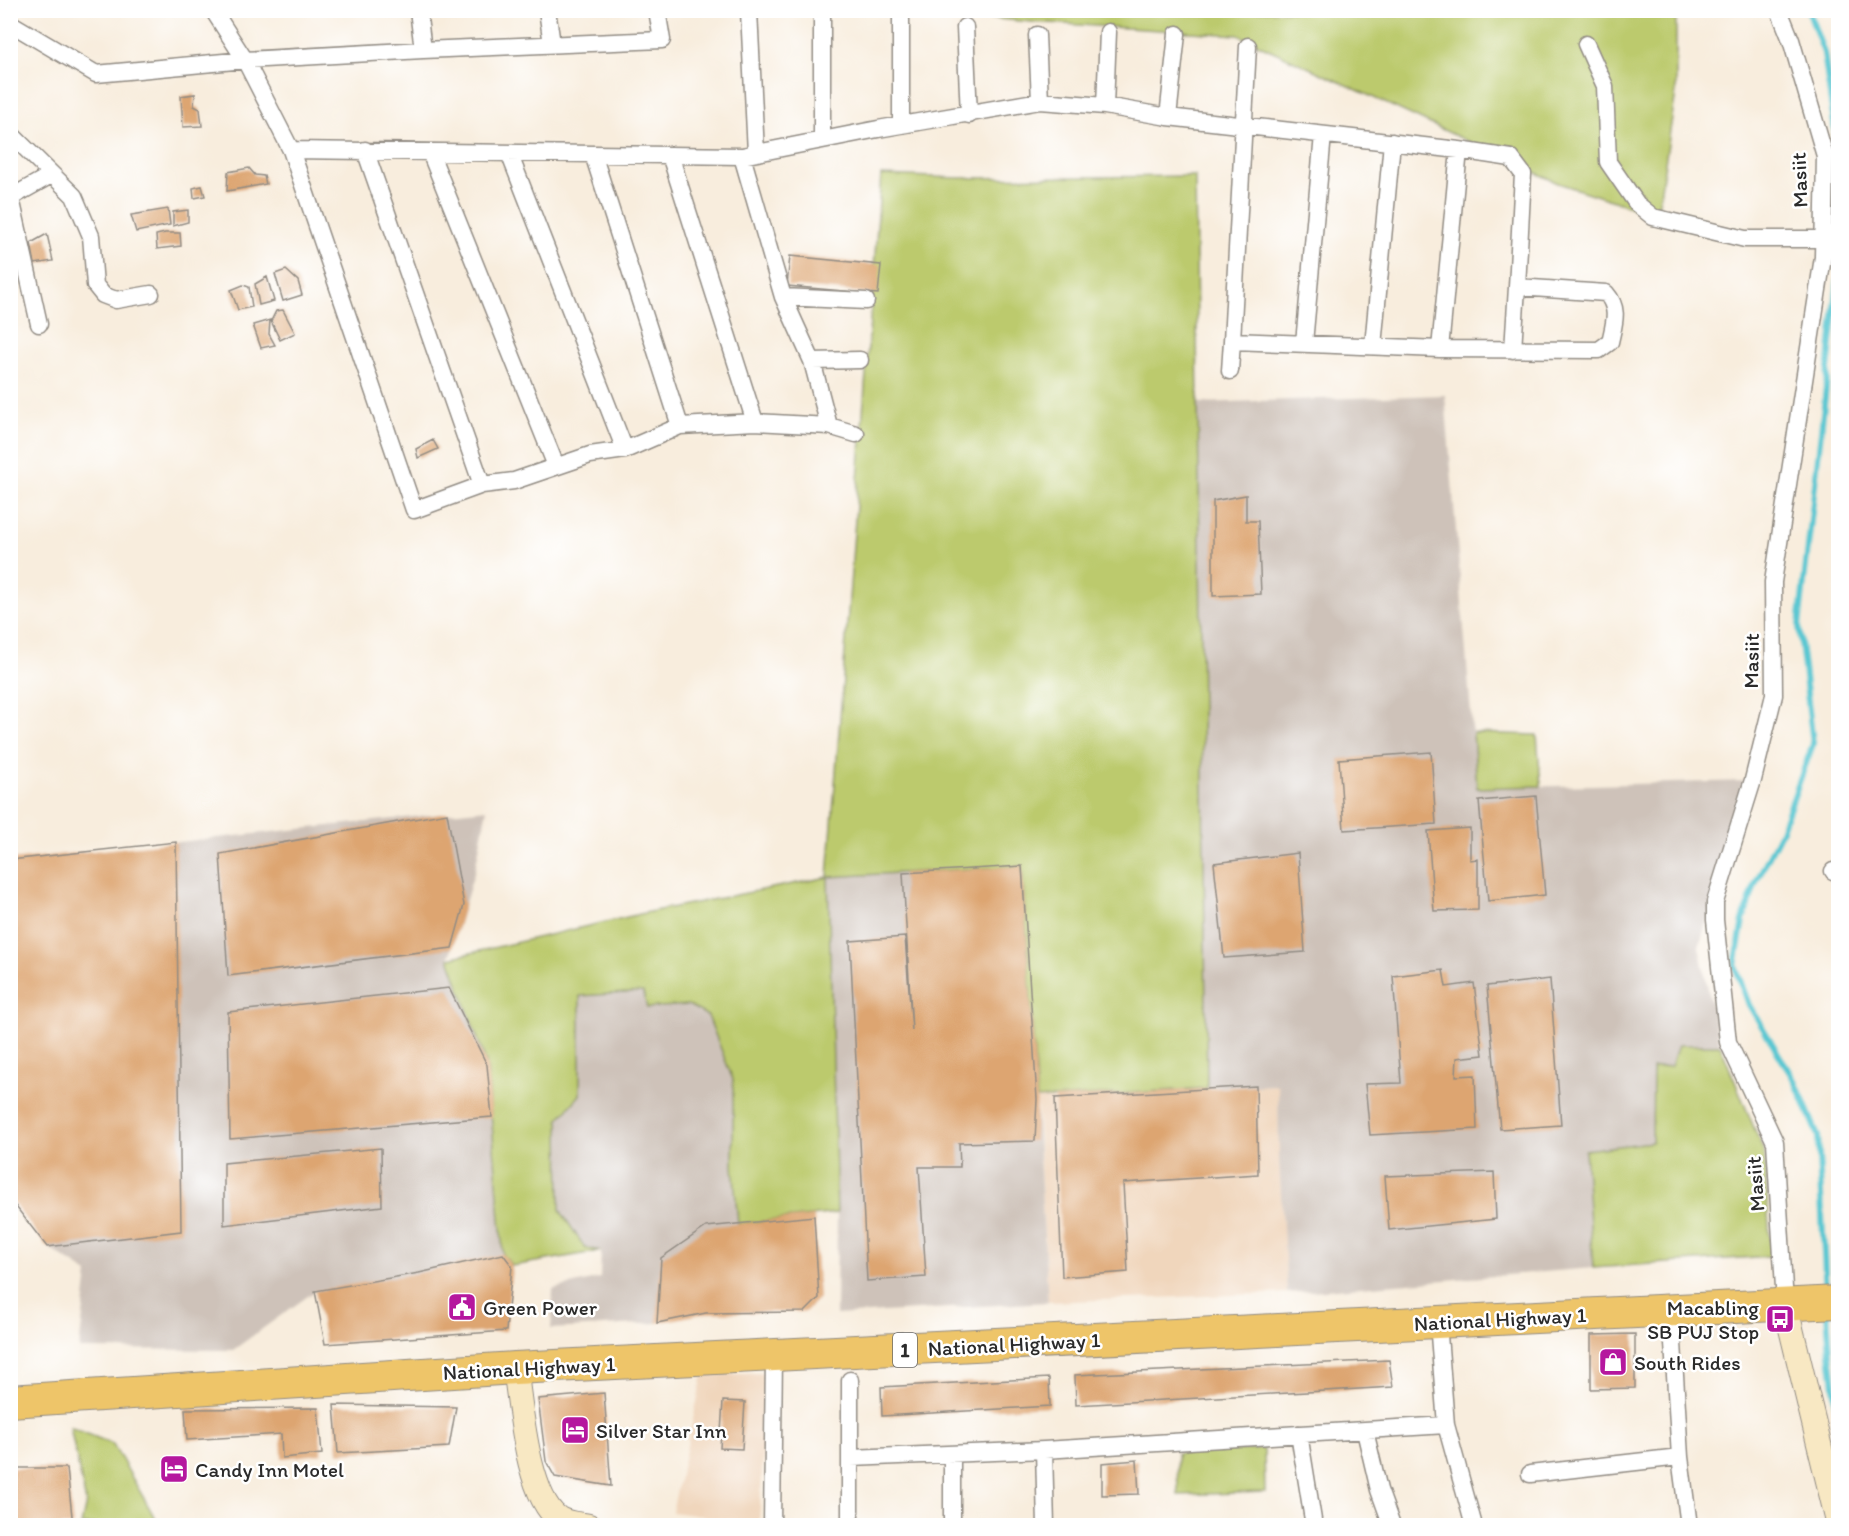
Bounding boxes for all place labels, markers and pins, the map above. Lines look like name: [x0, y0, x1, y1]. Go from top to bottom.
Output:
public building icon: Green Power: [446, 1291, 478, 1323]
place label: Green Power: [483, 1295, 598, 1320]
place label: Macabling SB PUJ Stop: [1647, 1295, 1759, 1344]
bus stop icon: Macabling SB PUJ Stop: [1764, 1303, 1796, 1335]
shop icon: South Rides: [1597, 1346, 1629, 1378]
place label: South Rides: [1634, 1350, 1741, 1375]
hotel icon: Silver Star Inn: [559, 1414, 591, 1446]
place label: Silver Star Inn: [596, 1418, 727, 1443]
hotel icon: Candy Inn Motel: [158, 1453, 190, 1485]
place label: Candy Inn Motel: [195, 1457, 344, 1482]

